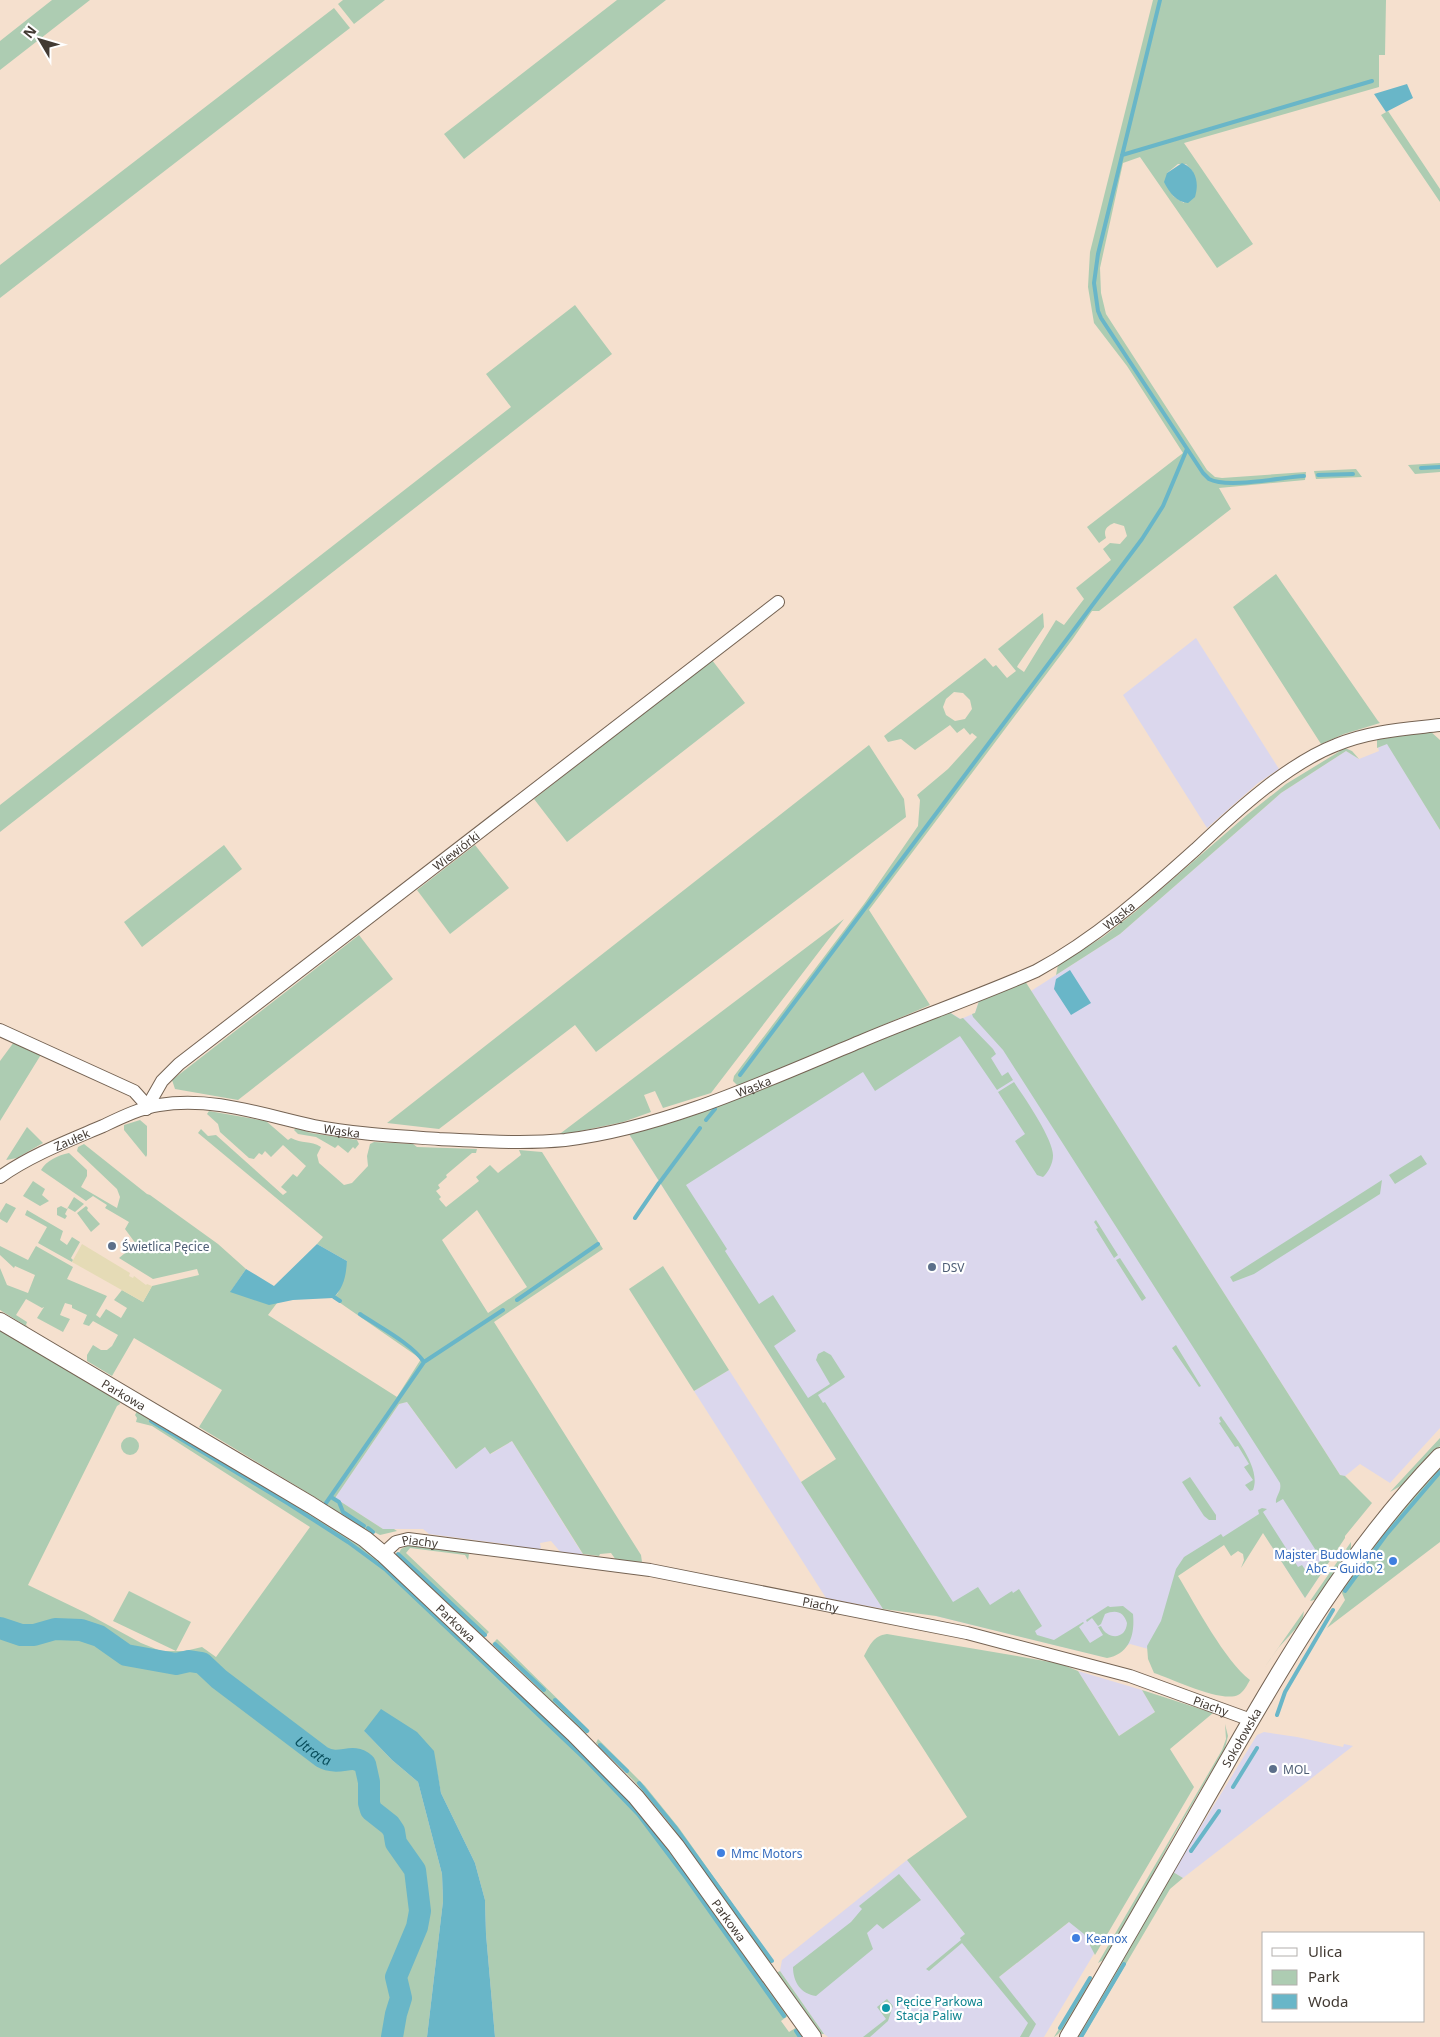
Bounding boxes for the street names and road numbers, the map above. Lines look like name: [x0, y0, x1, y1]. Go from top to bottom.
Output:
street label: Wiewiórki: [429, 827, 483, 874]
street label: Wąska: [1099, 897, 1138, 933]
street label: Wąska: [733, 1071, 774, 1101]
street label: Wąska: [322, 1119, 361, 1141]
street label: Zaułek: [51, 1124, 93, 1155]
street label: Parkowa: [99, 1375, 149, 1414]
street label: Piachy: [400, 1531, 440, 1551]
street label: Piachy: [801, 1592, 841, 1616]
street label: Parkowa: [433, 1600, 480, 1646]
street label: Piachy: [1191, 1691, 1232, 1720]
street label: Sokołowska: [1217, 1705, 1265, 1770]
street label: Parkowa: [708, 1895, 750, 1945]

